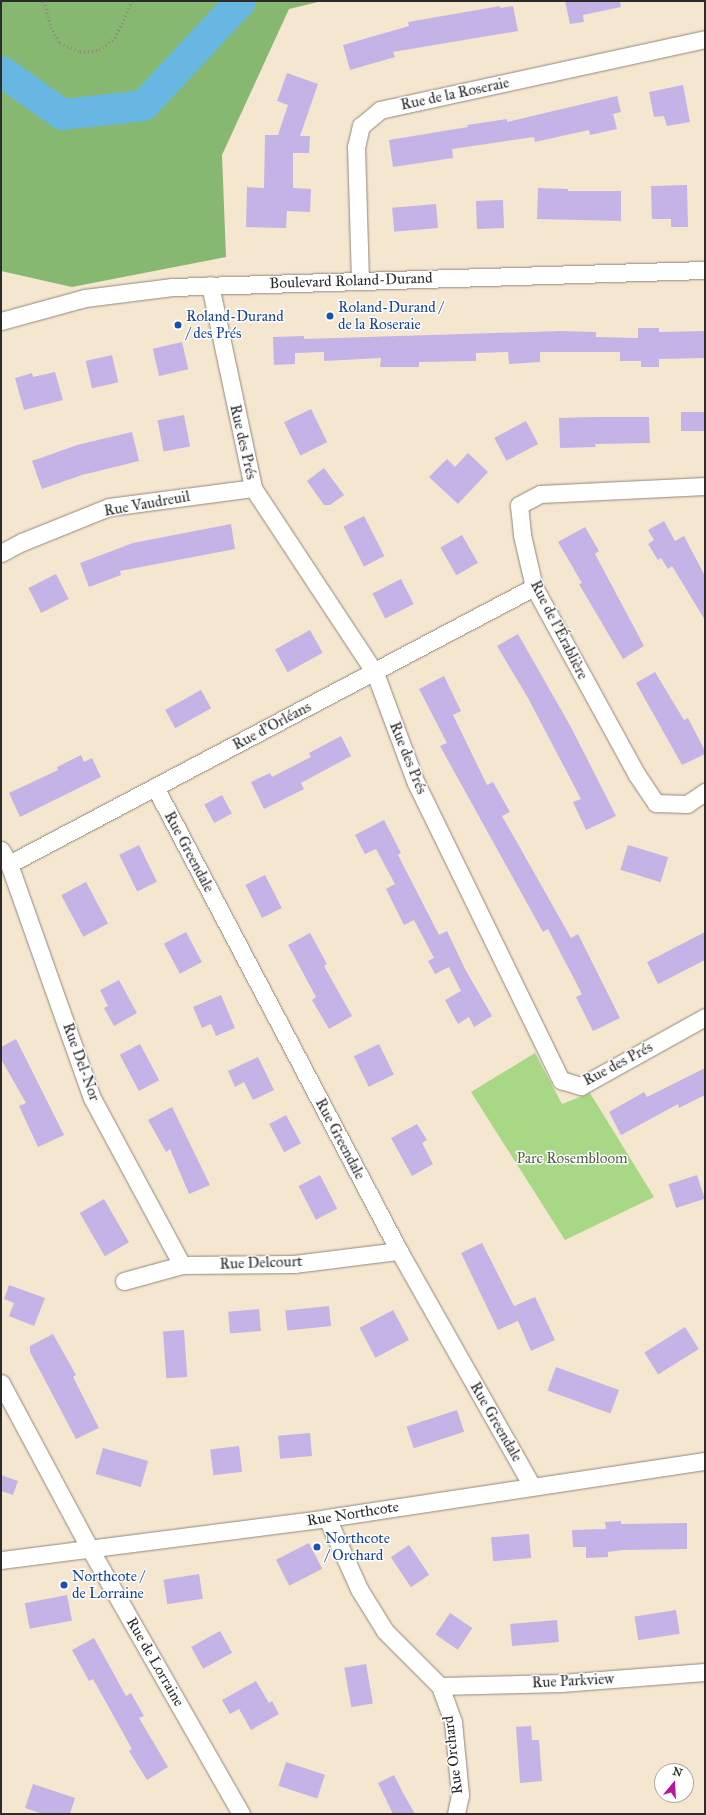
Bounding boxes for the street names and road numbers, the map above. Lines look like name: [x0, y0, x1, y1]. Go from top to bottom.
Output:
street label: Rue de la Roseraie: [399, 74, 511, 114]
street label: Boulevard Roland-Durand: [269, 269, 433, 293]
street label: Rue des Prés: [226, 403, 260, 481]
street label: Rue Vaudreuil: [103, 488, 191, 520]
street label: Rue de l'Érablière: [526, 577, 592, 683]
street label: Rue d'Orléans: [230, 698, 314, 754]
street label: Rue des Prés: [385, 719, 431, 797]
street label: Rue Greendale: [160, 808, 218, 896]
street label: Rue Del-Nor: [59, 1020, 103, 1104]
street label: Rue des Prés: [580, 1038, 656, 1090]
street label: Rue Greendale: [311, 1095, 369, 1183]
street label: Rue Delcourt: [219, 1253, 303, 1273]
street label: Rue Greendale: [466, 1379, 526, 1465]
street label: Rue Northcote: [306, 1498, 400, 1530]
street label: Rue de Lorraine: [122, 1614, 188, 1710]
street label: Rue Parkview: [531, 1670, 615, 1692]
street label: Rue Orchard: [439, 1715, 467, 1795]

